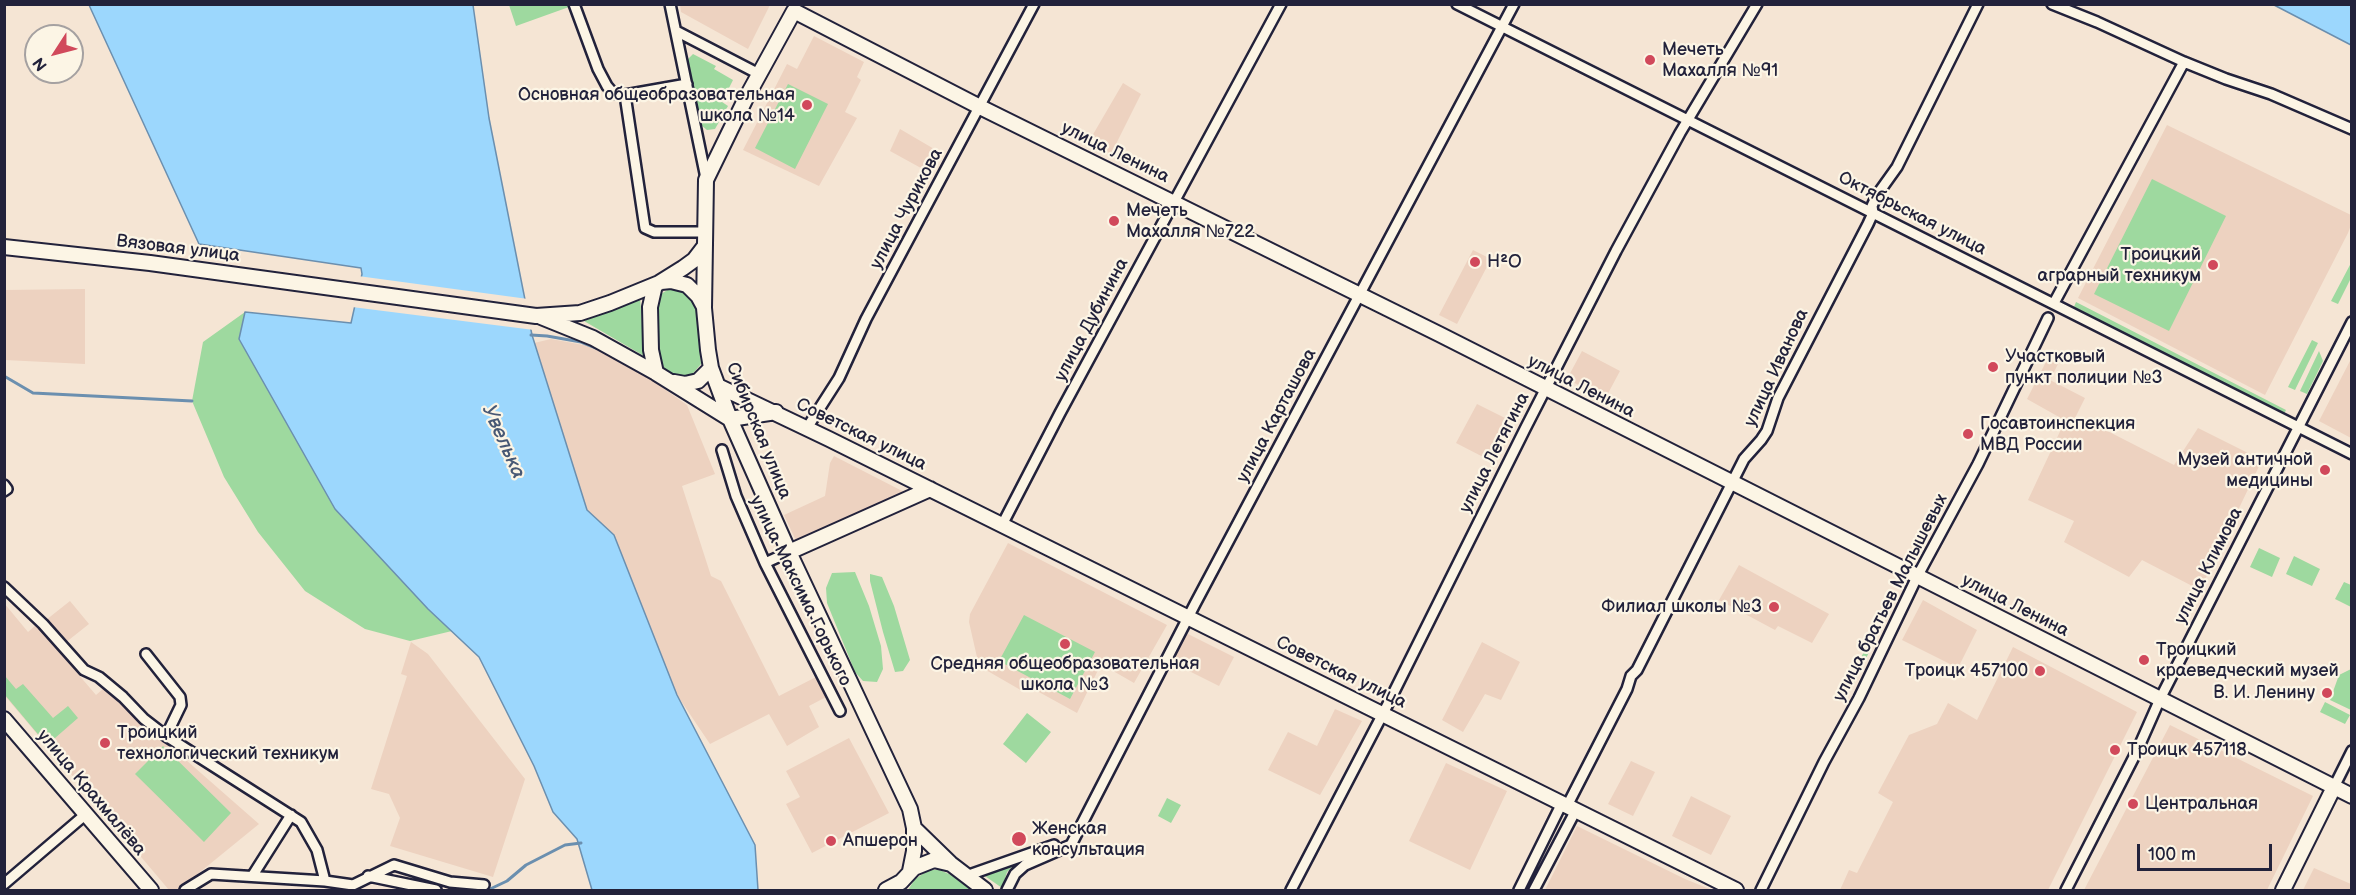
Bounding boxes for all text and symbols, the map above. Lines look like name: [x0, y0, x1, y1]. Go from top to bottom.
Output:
north arrow: [24, 24, 84, 84]
place label: Мечеть Махалля №91: [1662, 39, 1778, 82]
text: N: [29, 53, 52, 74]
marker: Мечеть Махалля №91: [1643, 53, 1657, 67]
place label: Основная общеобразовательная школа №14: [518, 84, 795, 127]
marker: Основная общеобразовательная школа №14: [800, 98, 814, 112]
street label: улица Ленина: [1058, 118, 1172, 188]
street label: улица Чурикова: [866, 145, 948, 273]
street label: Октябрьская улица: [1834, 167, 1990, 261]
place label: Мечеть Махалля №722: [1126, 200, 1255, 242]
marker: Мечеть Махалля №722: [1107, 214, 1121, 228]
street label: Вязовая улица: [115, 231, 241, 267]
place label: Троицкий аграрный техникум: [2038, 244, 2201, 286]
place label: H²O: [1487, 251, 1522, 273]
street label: улица Дубинина: [1050, 255, 1134, 385]
marker: H²O: [1468, 255, 1482, 269]
marker: Троицкий аграрный техникум: [2206, 258, 2220, 272]
street label: улица Иванова: [1740, 306, 1814, 430]
street label: улица Карташова: [1233, 345, 1321, 487]
place label: Участковый пункт полиции №3: [2005, 346, 2163, 388]
street label: улица Ленина: [1524, 351, 1638, 423]
street label: Сибирская улица: [721, 359, 795, 503]
marker: Участковый пункт полиции №3: [1986, 360, 2000, 374]
street label: улица Летягина: [1455, 389, 1535, 517]
street label: Советская улица: [792, 394, 930, 476]
water label: Увелька: [476, 401, 530, 483]
place label: Госавтоинспекция МВД России: [1980, 413, 2135, 456]
marker: Госавтоинспекция МВД России: [1961, 427, 1975, 441]
place label: Музей античной медицины: [2177, 449, 2313, 492]
marker: Музей античной медицины: [2318, 463, 2332, 477]
street label: улица братьев Малышевых: [1829, 491, 1953, 705]
street label: улица Максима Горького: [745, 492, 855, 690]
street label: улица Климова: [2170, 504, 2248, 628]
street label: улица Ленина: [1958, 570, 2072, 642]
place label: Филиал школы №3: [1601, 596, 1762, 618]
marker: Филиал школы №3: [1767, 600, 1781, 614]
street label: Советская улица: [1272, 632, 1410, 714]
marker: Средняя общеобразовательная школа №3: [1058, 637, 1072, 651]
place label: Троицкий краеведческий музей: [2156, 639, 2339, 682]
place label: Средняя общеобразовательная школа №3: [931, 653, 1199, 696]
marker: Троицкий краеведческий музей: [2137, 653, 2151, 667]
place label: Троицк 457100: [1905, 660, 2028, 682]
marker: Троицк 457100: [2033, 664, 2047, 678]
place label: В. И. Ленину: [2213, 682, 2315, 704]
marker: В. И. Ленину: [2320, 686, 2334, 700]
place label: Троицкий технологический техникум: [117, 722, 339, 764]
street label: улица Крахмалёва: [32, 726, 150, 860]
marker: Троицкий технологический техникум: [98, 736, 112, 750]
place label: Троицк 457118: [2127, 739, 2247, 761]
marker: Троицк 457118: [2108, 743, 2122, 757]
place label: Центральная: [2145, 793, 2258, 815]
marker: Центральная: [2126, 797, 2140, 811]
place label: Женская консультация: [1032, 818, 1145, 860]
place label: Апшерон: [843, 830, 918, 852]
marker: Женская консультация: [1010, 830, 1028, 848]
scale bar: [2140, 832, 2275, 870]
marker: Апшерон: [824, 834, 838, 848]
text: 100 m: [2148, 844, 2196, 865]

